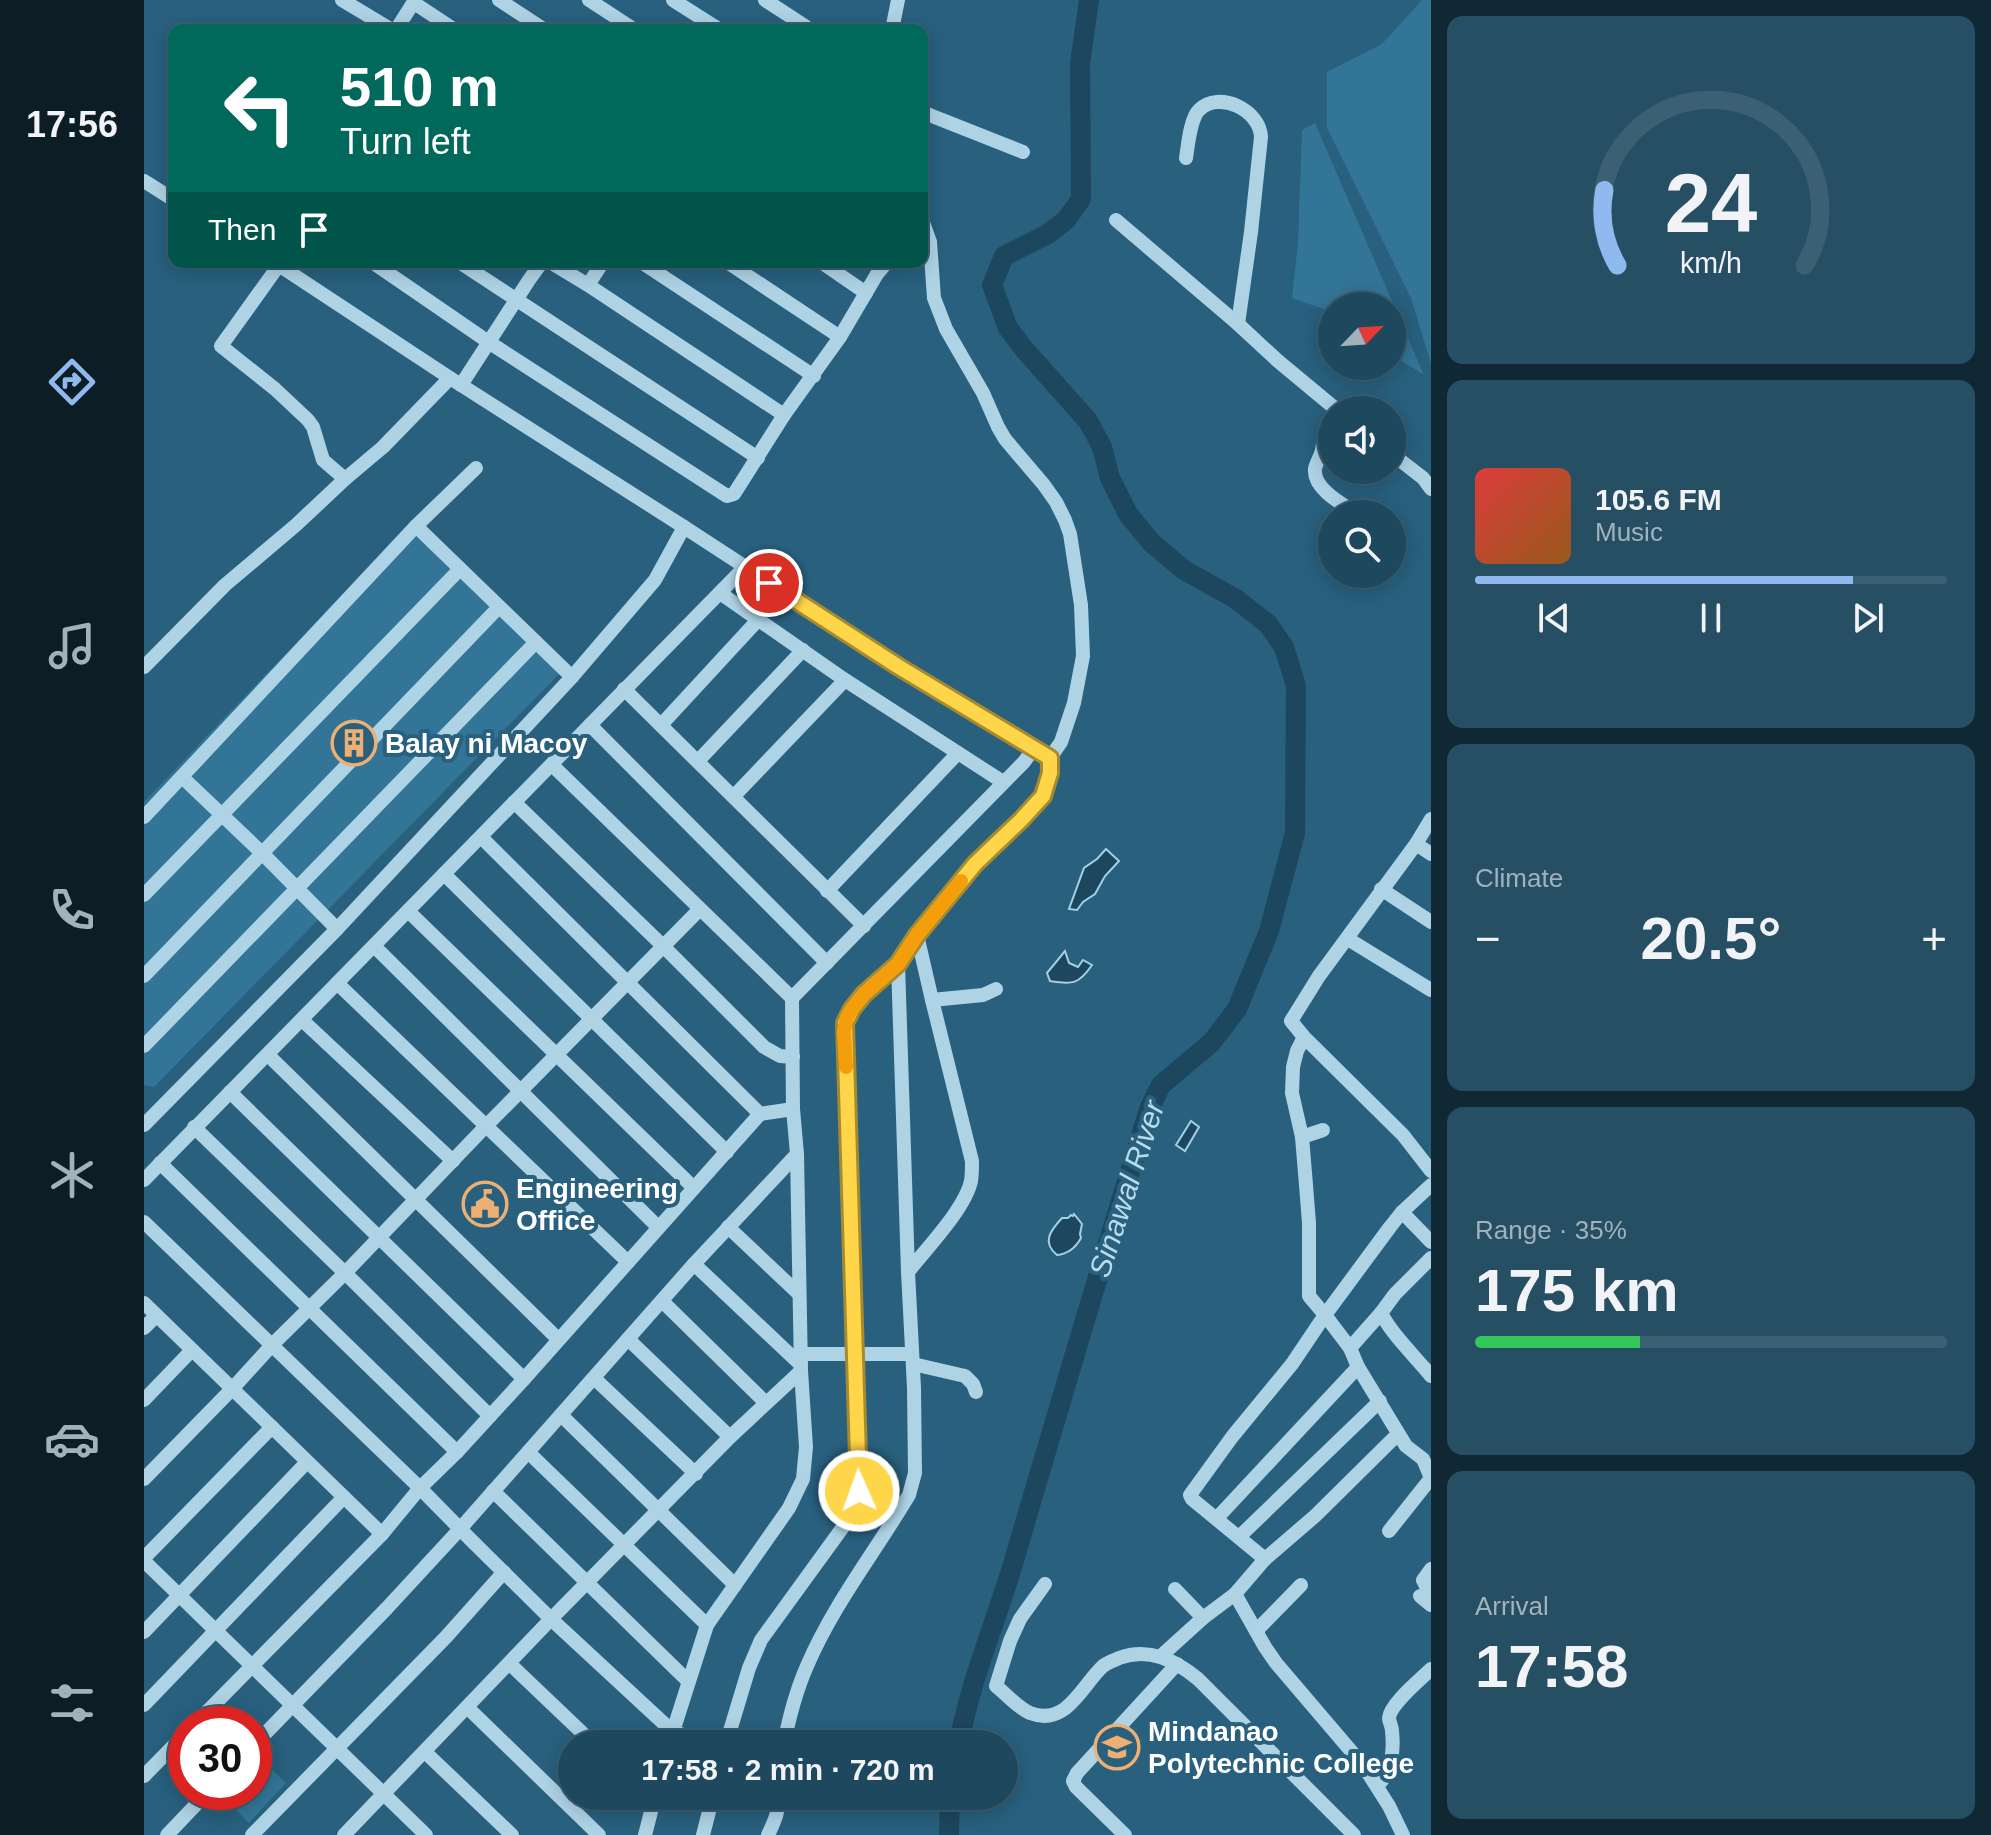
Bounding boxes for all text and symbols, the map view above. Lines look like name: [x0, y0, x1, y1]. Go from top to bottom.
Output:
text: 510 m: [340, 55, 499, 118]
icon: left: [208, 56, 312, 160]
text: 17:56: [26, 104, 118, 145]
text: Turn left: [340, 121, 471, 162]
text: 24: [1665, 156, 1757, 249]
icon: arrive: [292, 208, 336, 252]
text: Then: [208, 213, 276, 246]
text: km/h: [1680, 247, 1742, 279]
north arrow: [1318, 292, 1406, 380]
map controls: [1318, 292, 1406, 588]
icon: directions: [44, 354, 100, 410]
button: sound: [1318, 396, 1406, 484]
text: 105.6 FM: [1595, 483, 1722, 516]
button: search: [1318, 500, 1406, 588]
text: Music: [1595, 517, 1663, 547]
pin: [735, 549, 803, 617]
icon: arrive: [747, 561, 791, 605]
icon: previous: [1532, 596, 1576, 640]
icon: pause: [1689, 596, 1733, 640]
icon: next: [1846, 596, 1890, 640]
icon: music: [44, 618, 100, 674]
building icon: Balay ni Macoy: [330, 719, 378, 767]
place label: Balay ni Macoy: [385, 728, 588, 759]
text: Climate: [1475, 863, 1563, 893]
icon: phone: [44, 882, 100, 938]
text: 20.5°: [1641, 905, 1781, 972]
text: −: [1475, 914, 1501, 963]
text: +: [1921, 914, 1947, 963]
water label: Sinawal River: [1082, 1096, 1171, 1281]
icon: climate: [44, 1147, 100, 1203]
place label: Engineering Office: [516, 1173, 678, 1236]
public building icon: Engineering Office: [461, 1180, 509, 1228]
text: Range · 35%: [1475, 1215, 1627, 1245]
text: 175 km: [1475, 1257, 1679, 1324]
icon: car: [44, 1411, 100, 1467]
position arrow: [817, 1449, 901, 1533]
text: Arrival: [1475, 1591, 1549, 1621]
text: 17:58: [1475, 1633, 1628, 1700]
icon: filters: [44, 1675, 100, 1731]
speed limit sign: 30: [168, 1706, 272, 1810]
place label: Mindanao Polytechnic College: [1148, 1716, 1414, 1779]
school or university icon: Mindanao Polytechnic College: [1093, 1723, 1141, 1771]
text: 17:58 · 2 min · 720 m: [641, 1753, 935, 1786]

